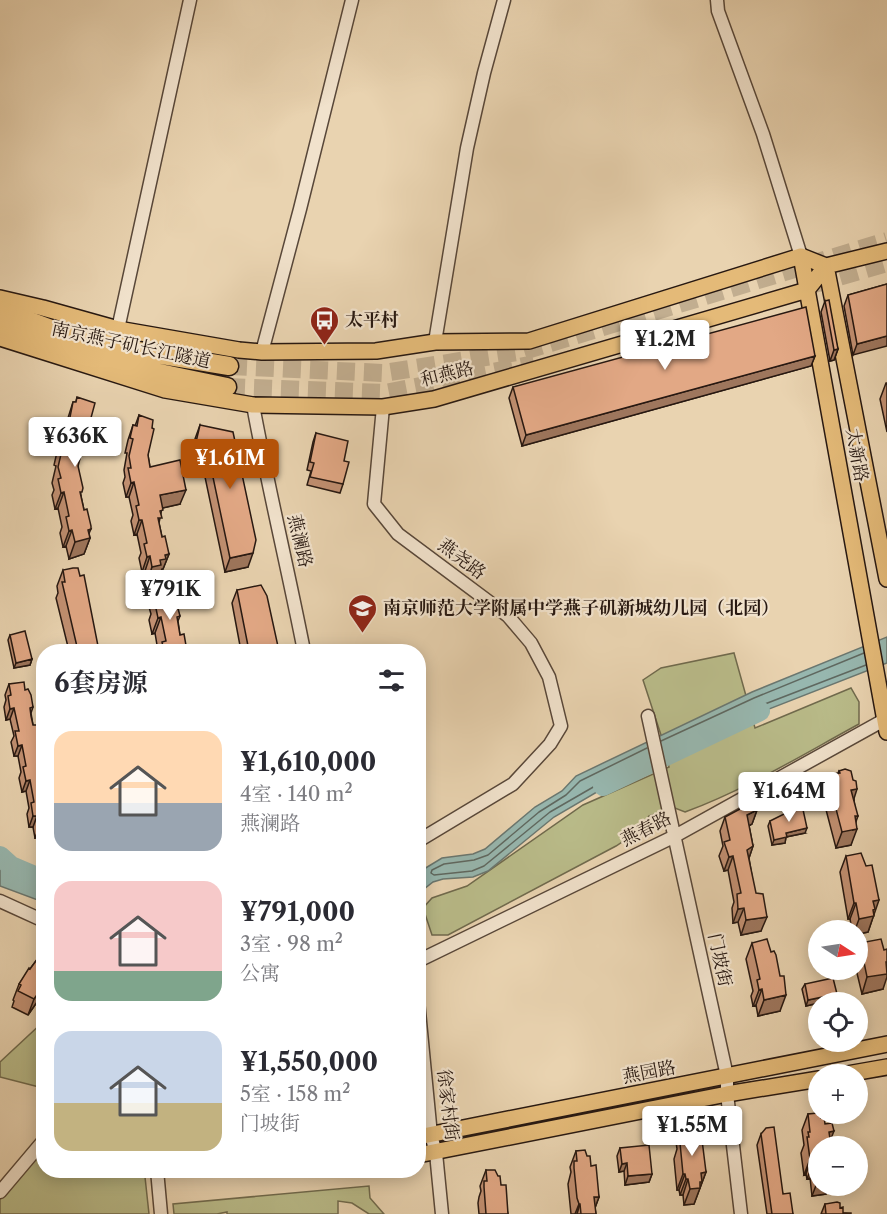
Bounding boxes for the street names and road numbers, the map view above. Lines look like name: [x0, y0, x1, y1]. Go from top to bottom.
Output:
street label: 南京燕子矶长江隧道: [49, 317, 213, 373]
street label: 和燕路: [418, 357, 476, 391]
street label: 太新路: [841, 427, 873, 483]
street label: 燕澜路: [283, 512, 317, 570]
street label: 燕尧路: [434, 534, 490, 584]
street label: 燕春路: [617, 807, 675, 851]
street label: 门坡街: [704, 931, 736, 989]
street label: 燕园路: [620, 1056, 678, 1088]
street label: 徐家村街: [433, 1068, 463, 1142]

